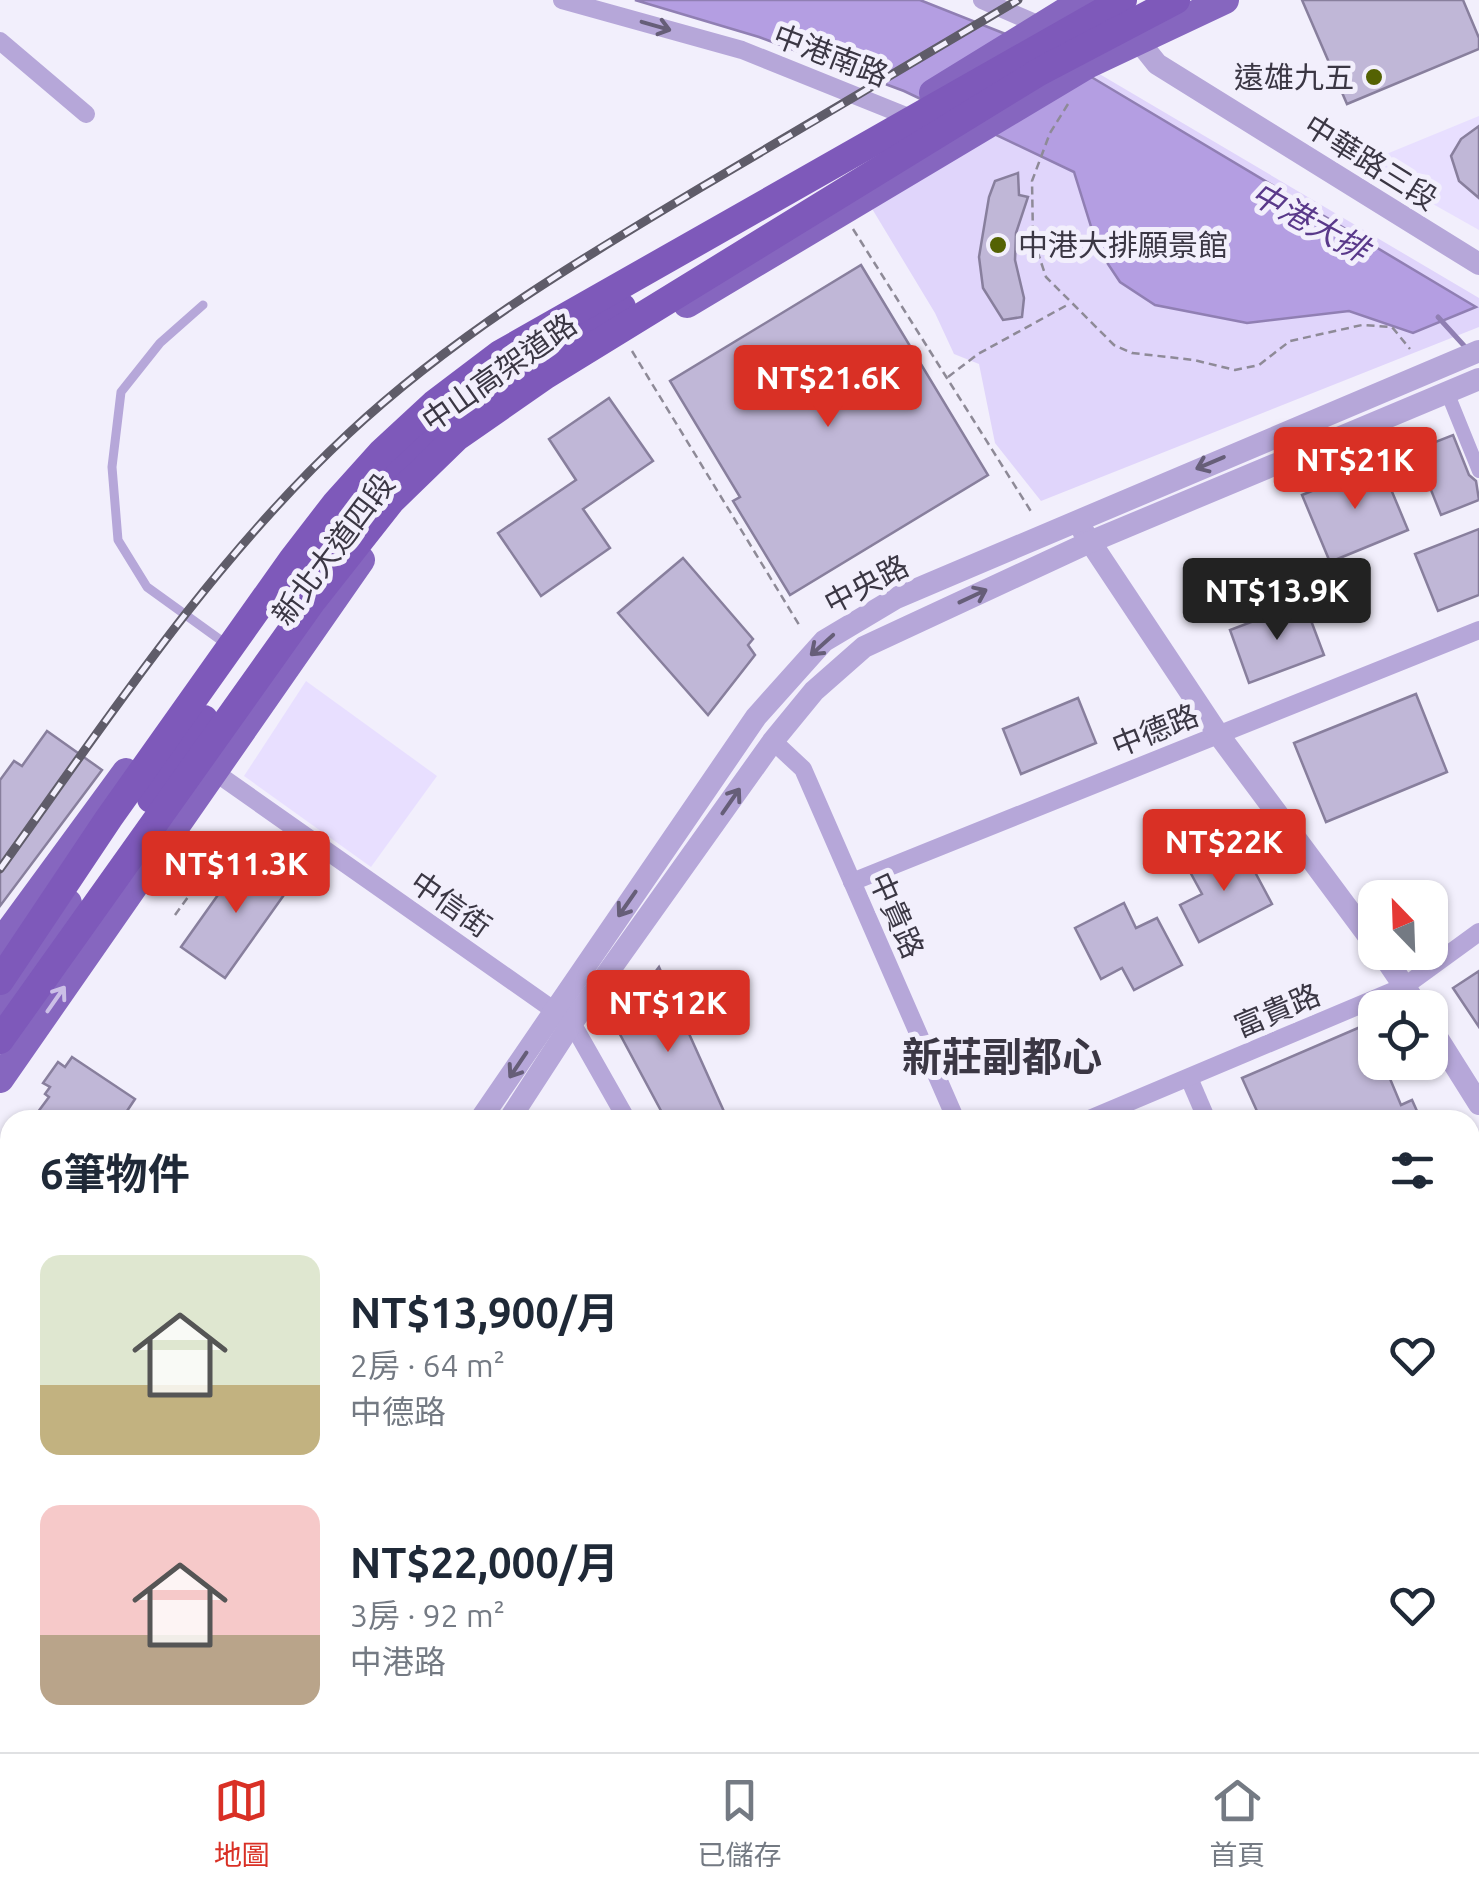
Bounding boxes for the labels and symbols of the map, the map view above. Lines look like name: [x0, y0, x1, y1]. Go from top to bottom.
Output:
one-way arrow: [640, 18, 671, 37]
street label: 中港南路: [769, 18, 893, 92]
place label: 遠雄九五: [1234, 60, 1354, 94]
marker: 遠雄九五: [1363, 66, 1385, 88]
street label: 中華路三段: [1298, 108, 1444, 216]
water label: 中港大排: [1245, 174, 1378, 270]
place label: 中港大排願景館: [1018, 228, 1228, 262]
marker: 中港大排願景館: [987, 234, 1009, 256]
street label: 中山高架道路: [416, 306, 582, 438]
pin: NT$21.6K: [725, 345, 931, 430]
pin: NT$21K: [1274, 427, 1436, 512]
one-way arrow: [1195, 455, 1226, 473]
street label: 新北大道四段: [265, 467, 401, 631]
street label: 中央路: [818, 548, 914, 620]
pin: NT$13.9K: [1174, 558, 1380, 643]
one-way arrow: [957, 586, 987, 605]
one-way arrow: [810, 634, 835, 657]
street label: 中德路: [1107, 697, 1203, 763]
one-way arrow: [720, 788, 741, 815]
pin: NT$22K: [1143, 809, 1305, 894]
pin: NT$11.3K: [133, 831, 339, 916]
street label: 中信街: [404, 864, 498, 944]
street label: 中貴路: [863, 867, 931, 963]
north arrow: [1358, 880, 1448, 970]
one-way arrow: [617, 890, 638, 918]
pin: NT$12K: [587, 970, 749, 1055]
street label: 富貴路: [1229, 977, 1325, 1043]
one-way arrow: [45, 986, 66, 1014]
district label: 新莊副都心: [902, 1034, 1102, 1079]
one-way arrow: [507, 1050, 528, 1078]

